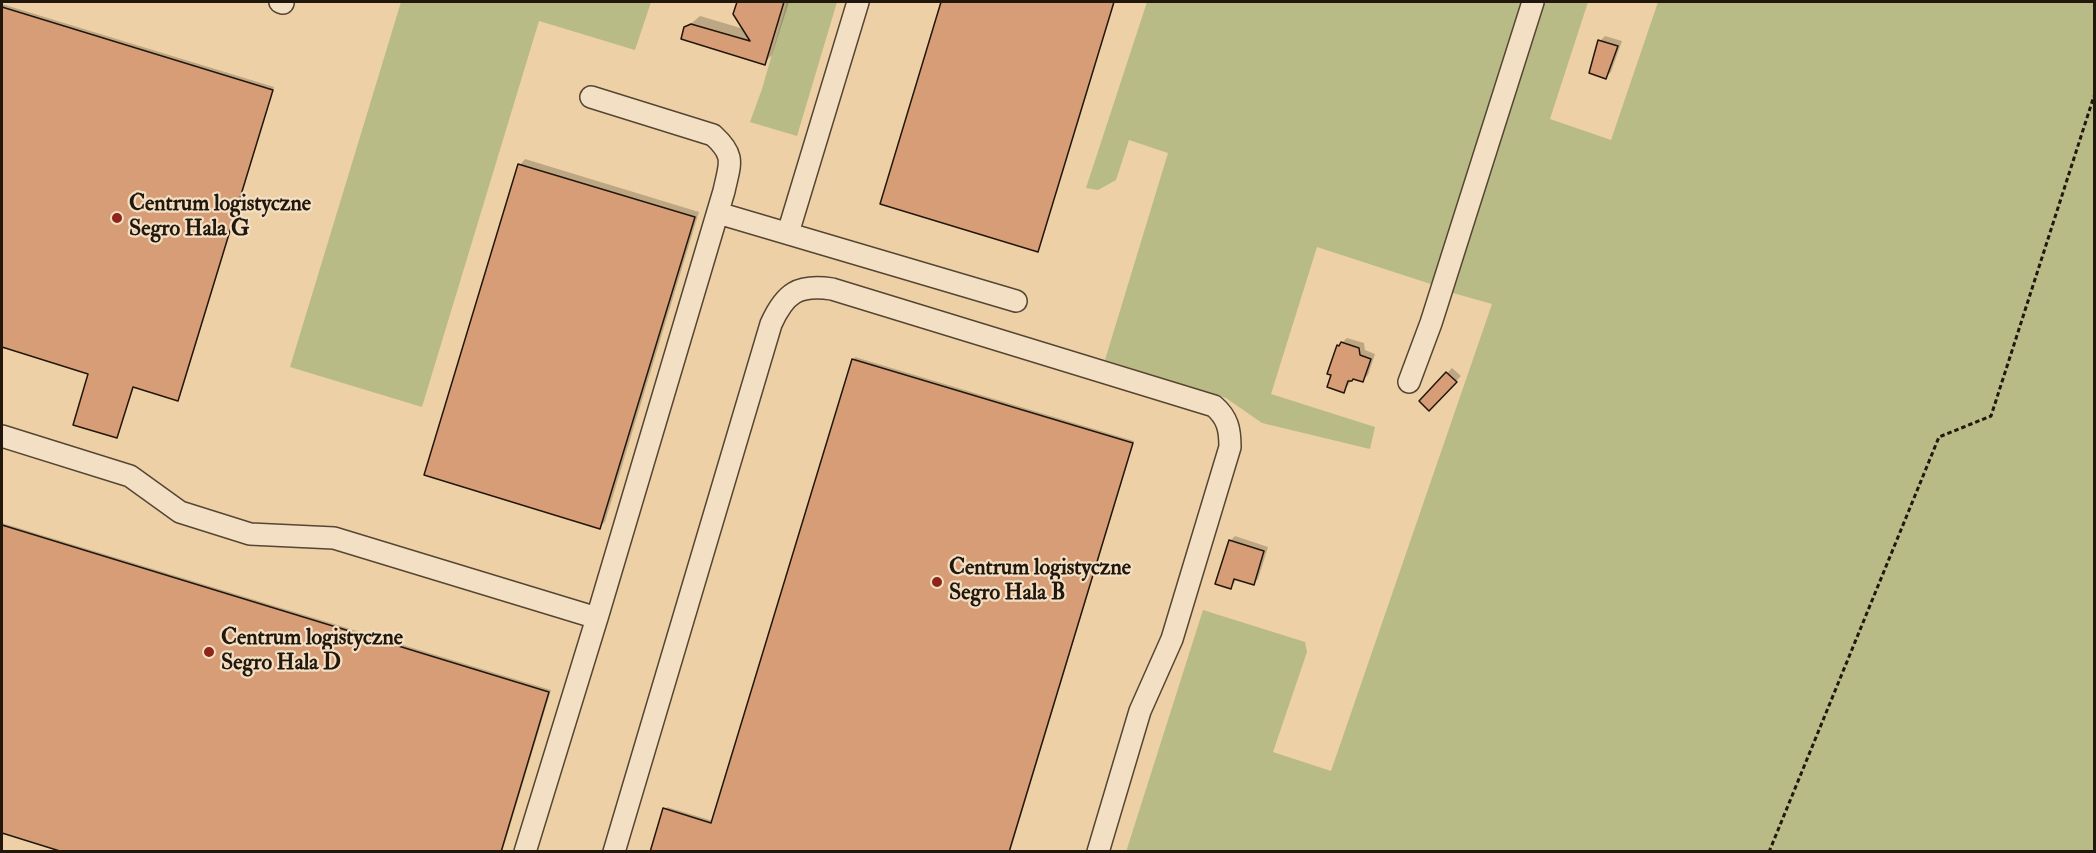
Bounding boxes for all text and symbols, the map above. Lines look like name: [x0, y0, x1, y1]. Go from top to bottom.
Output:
place label: Centrum logistyczne Segro Hala G: [129, 192, 311, 243]
marker: Centrum logistyczne Segro Hala G: [110, 211, 124, 225]
place label: Centrum logistyczne Segro Hala B: [949, 556, 1131, 608]
marker: Centrum logistyczne Segro Hala B: [930, 575, 944, 589]
place label: Centrum logistyczne Segro Hala D: [221, 626, 403, 678]
marker: Centrum logistyczne Segro Hala D: [202, 645, 216, 659]

